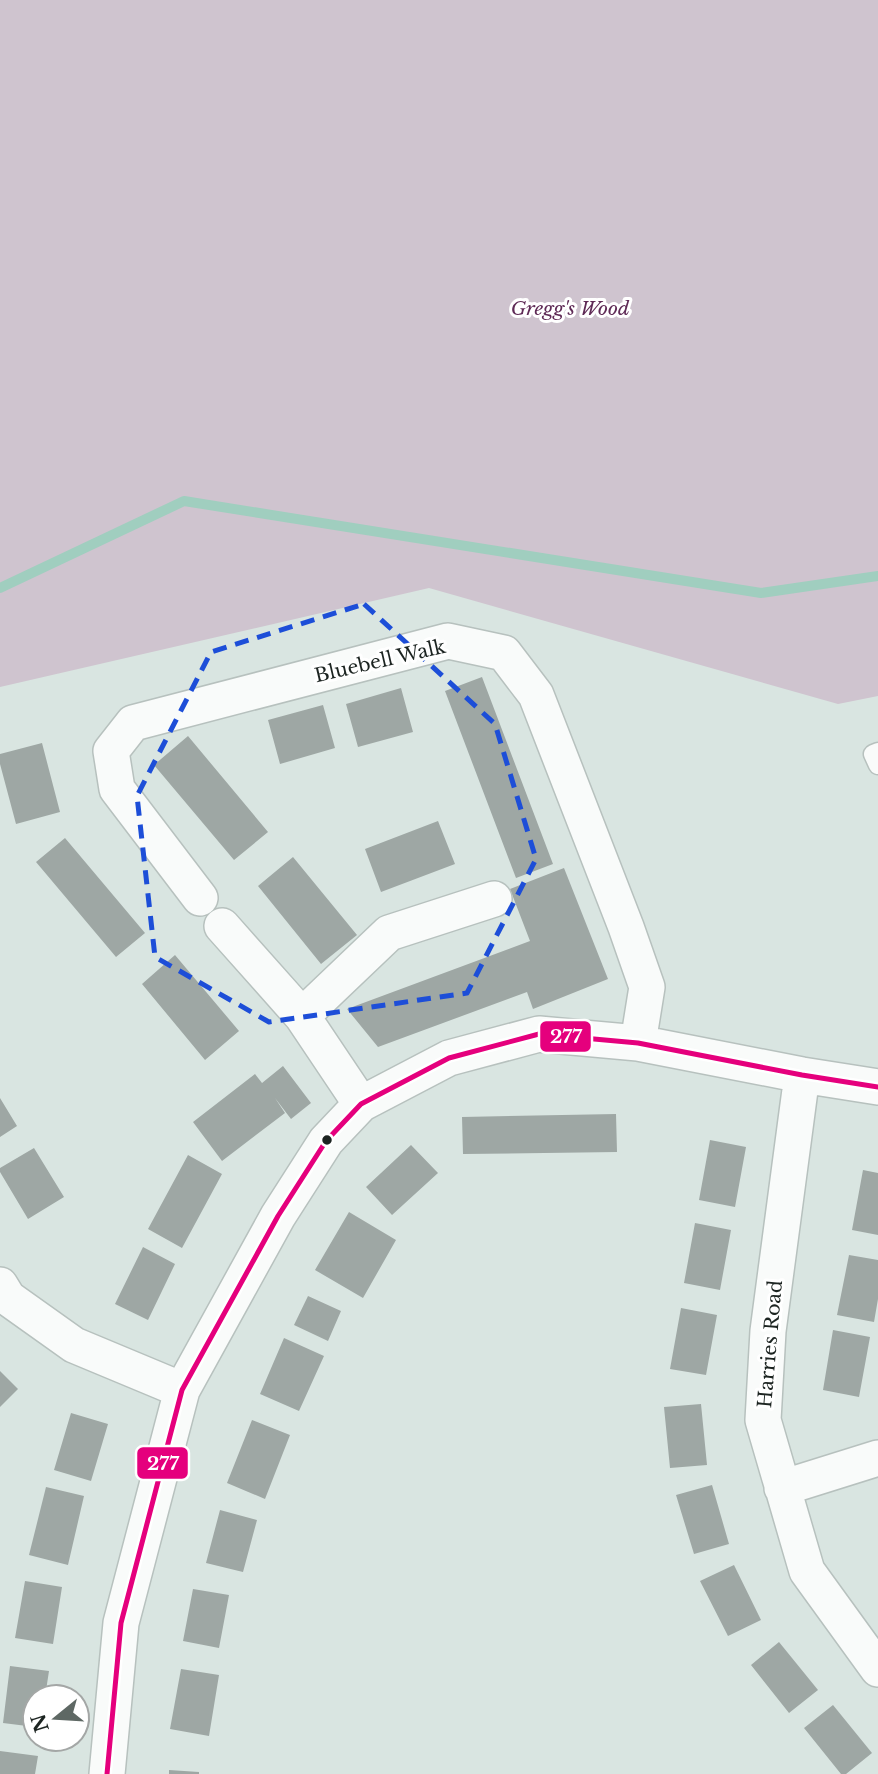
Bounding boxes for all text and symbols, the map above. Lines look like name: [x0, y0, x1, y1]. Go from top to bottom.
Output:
park label: Gregg's Wood: [511, 297, 630, 320]
street label: Bluebell Walk: [312, 635, 448, 687]
line badge: 277: [539, 1020, 592, 1053]
text: 277: [550, 1025, 583, 1048]
unlabelled marker: [320, 1133, 334, 1147]
street label: Harries Road: [753, 1279, 787, 1409]
line badge: 277: [136, 1446, 189, 1480]
text: 277: [147, 1452, 180, 1475]
north arrow: [21, 1683, 91, 1753]
text: N: [27, 1711, 54, 1735]

